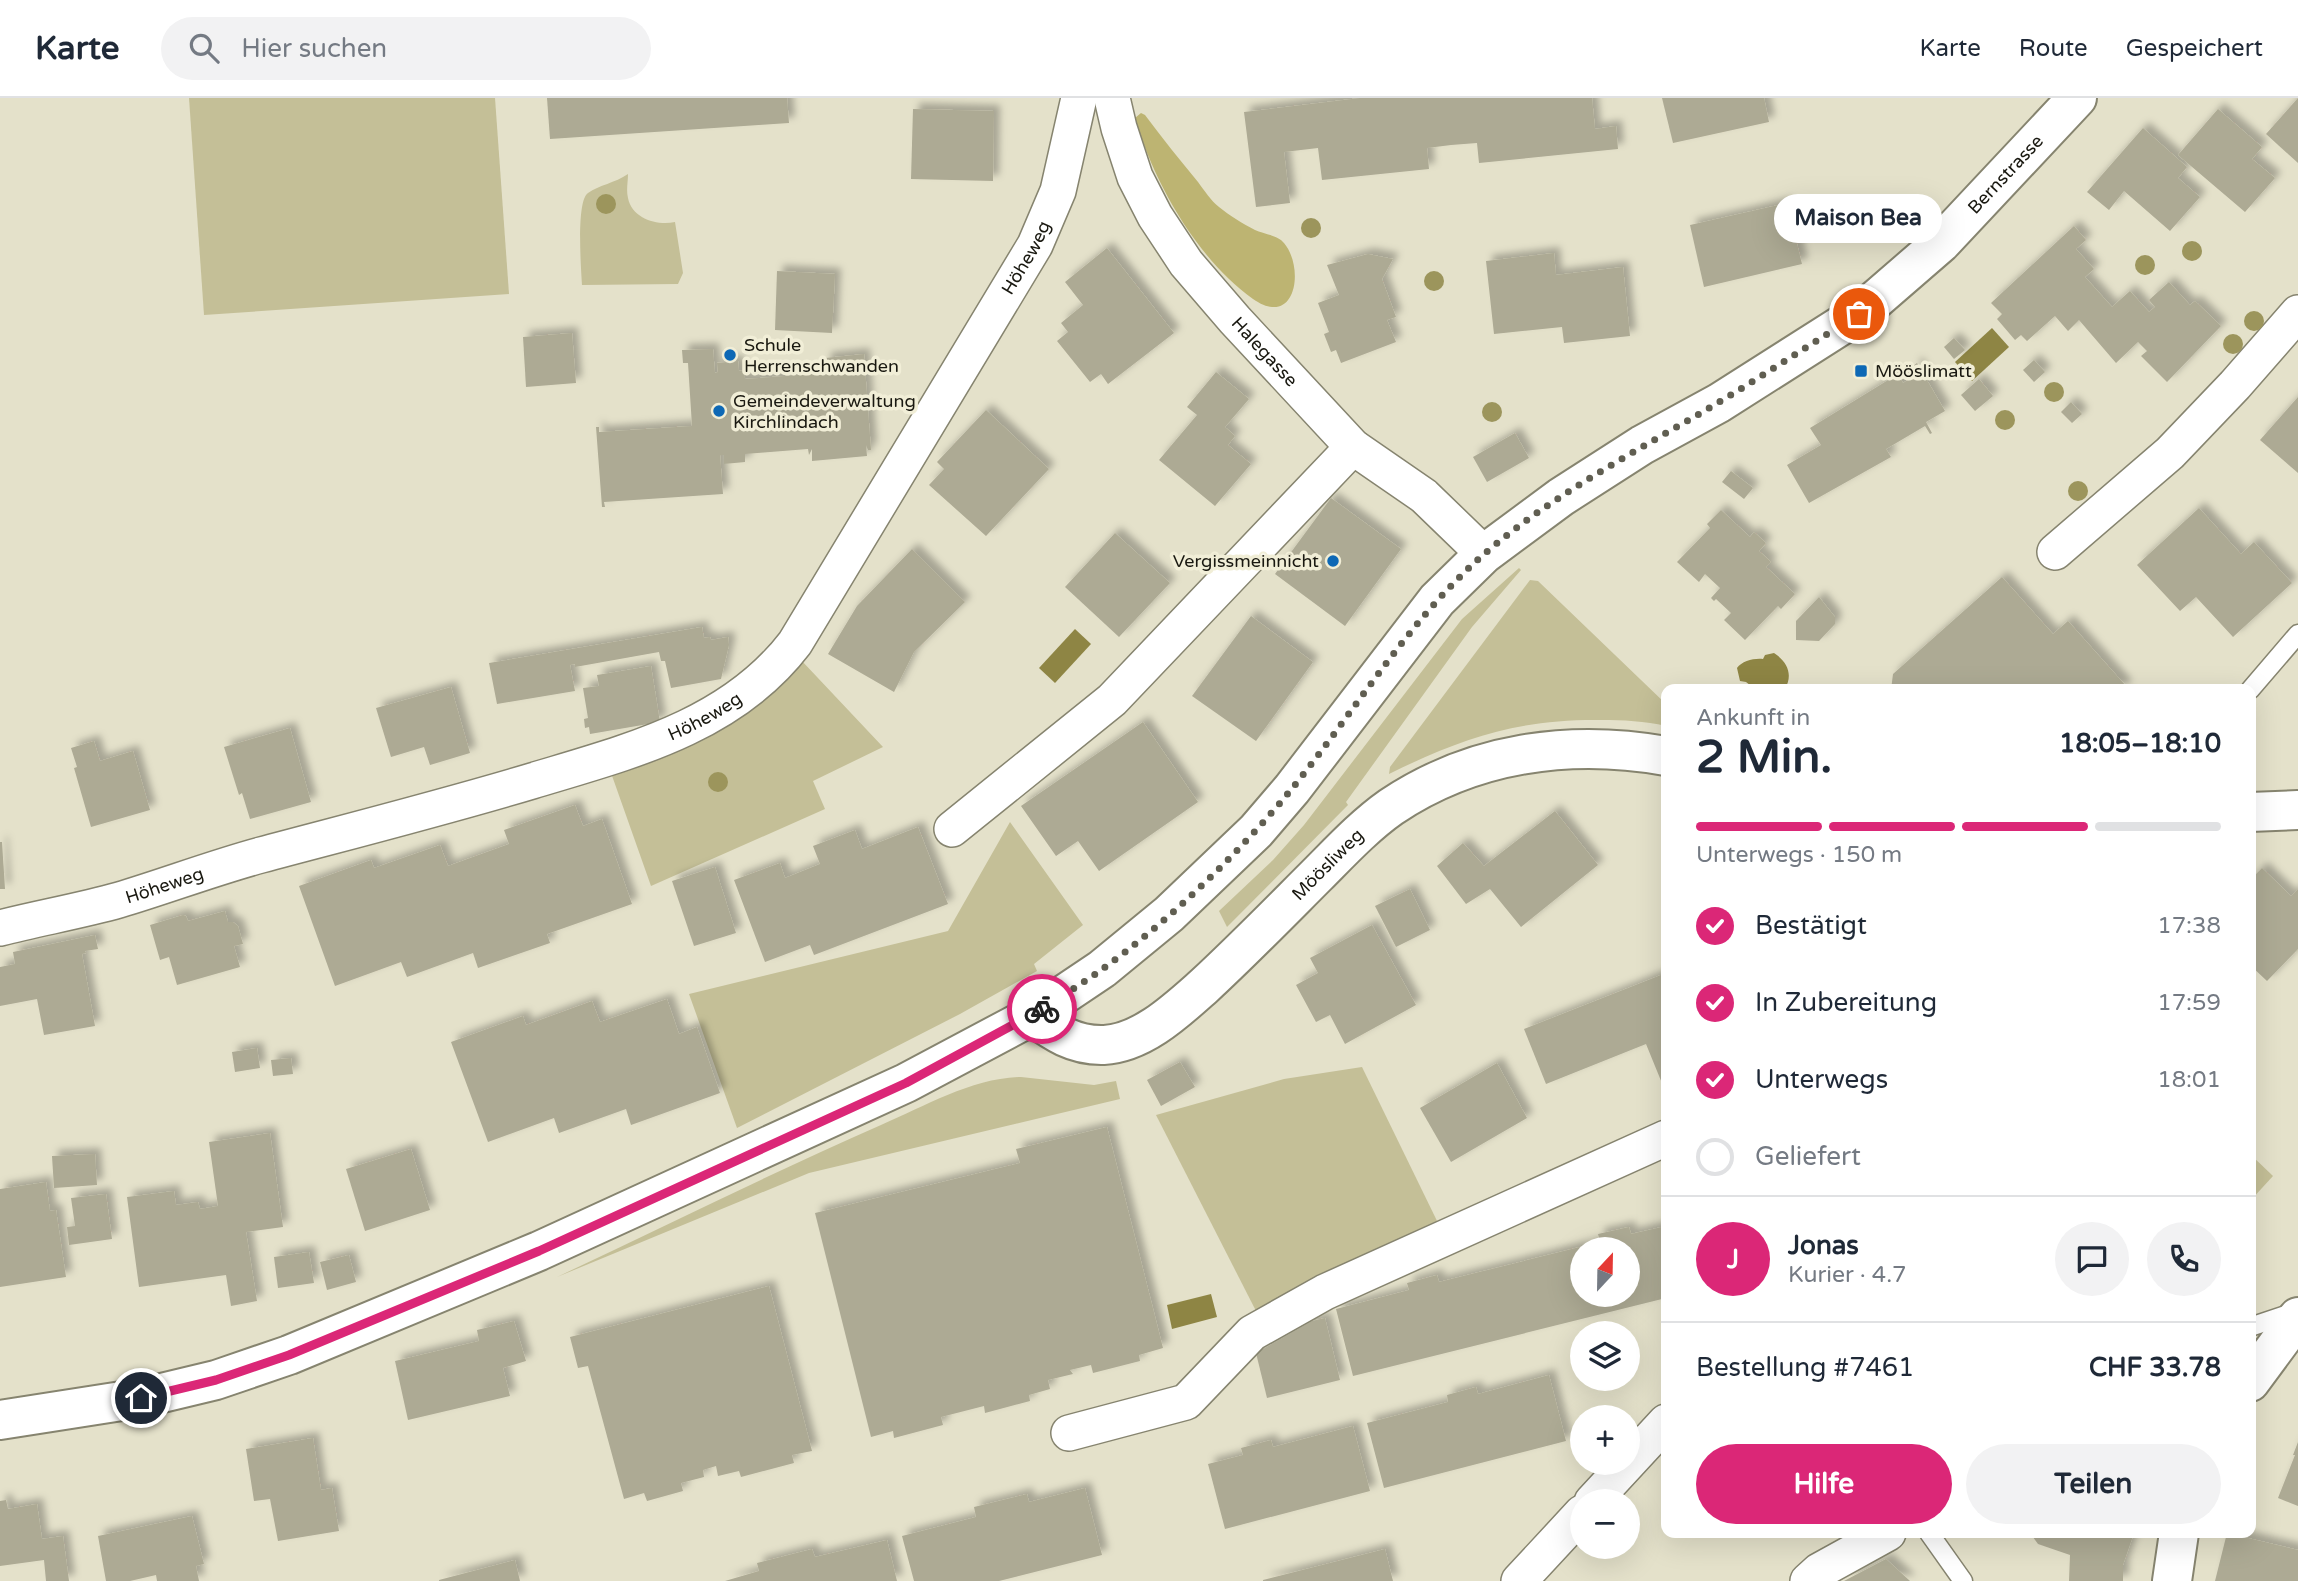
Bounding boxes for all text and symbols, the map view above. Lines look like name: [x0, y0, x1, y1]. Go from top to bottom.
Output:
search box: [161, 17, 651, 80]
text: Karte: [35, 29, 119, 68]
icon: search: [185, 29, 223, 67]
text: Hier suchen: [241, 33, 387, 64]
text: Karte: [1919, 34, 1981, 63]
text: Route: [2019, 34, 2088, 63]
text: Gespeichert: [2126, 34, 2263, 63]
street label: Bernstrasse: [1963, 130, 2048, 218]
callout: Maison Bea: [1775, 195, 1943, 244]
text: Maison Bea: [1794, 204, 1922, 232]
street label: Höheweg: [997, 218, 1055, 299]
pin: [1829, 284, 1889, 344]
icon: bag: [1840, 295, 1878, 333]
street label: Halegasse: [1227, 312, 1302, 391]
place label: Schule Herrenschwanden: [744, 334, 899, 377]
marker: Schule Herrenschwanden: [722, 347, 738, 363]
place label: Mööslimatt: [1875, 360, 1972, 382]
marker: Mööslimatt: [1853, 363, 1869, 379]
place label: Gemeindeverwaltung Kirchlindach: [733, 390, 916, 433]
marker: Gemeindeverwaltung Kirchlindach: [711, 403, 727, 419]
place label: Vergissmeinnicht: [1173, 550, 1319, 572]
marker: Vergissmeinnicht: [1325, 553, 1341, 569]
street label: Höheweg: [664, 687, 746, 746]
text: Ankunft in: [1696, 704, 1810, 732]
text: 18:05–18:10: [2059, 728, 2221, 759]
text: 2 Min.: [1696, 730, 1832, 785]
street label: Möösliweg: [1287, 824, 1368, 905]
text: Unterwegs · 150 m: [1696, 841, 1902, 869]
street label: Höheweg: [123, 862, 206, 908]
icon: check: [1696, 907, 1734, 945]
text: Bestätigt: [1755, 910, 1867, 941]
text: 17:38: [2157, 912, 2221, 940]
courier: [1007, 974, 1077, 1044]
icon: check: [1696, 984, 1734, 1022]
text: In Zubereitung: [1755, 987, 1937, 1018]
text: 17:59: [2157, 989, 2221, 1017]
icon: bike: [1023, 990, 1061, 1028]
icon: check: [1696, 1061, 1734, 1099]
text: Unterwegs: [1755, 1064, 1888, 1095]
text: 18:01: [2157, 1066, 2221, 1094]
text: Geliefert: [1755, 1141, 1861, 1172]
button: chat: [2055, 1222, 2129, 1296]
button: phone: [2147, 1222, 2221, 1296]
text: Jonas: [1788, 1230, 1859, 1261]
north arrow: [1570, 1237, 1640, 1307]
map controls: [1570, 1237, 1640, 1559]
text: J: [1727, 1244, 1739, 1275]
text: Kurier · 4.7: [1788, 1261, 1906, 1289]
button: layers: [1570, 1321, 1640, 1391]
text: Bestellung #7461: [1696, 1352, 1914, 1383]
text: CHF 33.78: [2089, 1352, 2221, 1383]
pin: [111, 1368, 171, 1428]
icon: home: [122, 1379, 160, 1417]
button: +: [1570, 1405, 1640, 1475]
button: Hilfe: [1696, 1444, 1952, 1524]
button: Teilen: [1966, 1444, 2221, 1524]
button: −: [1570, 1489, 1640, 1559]

